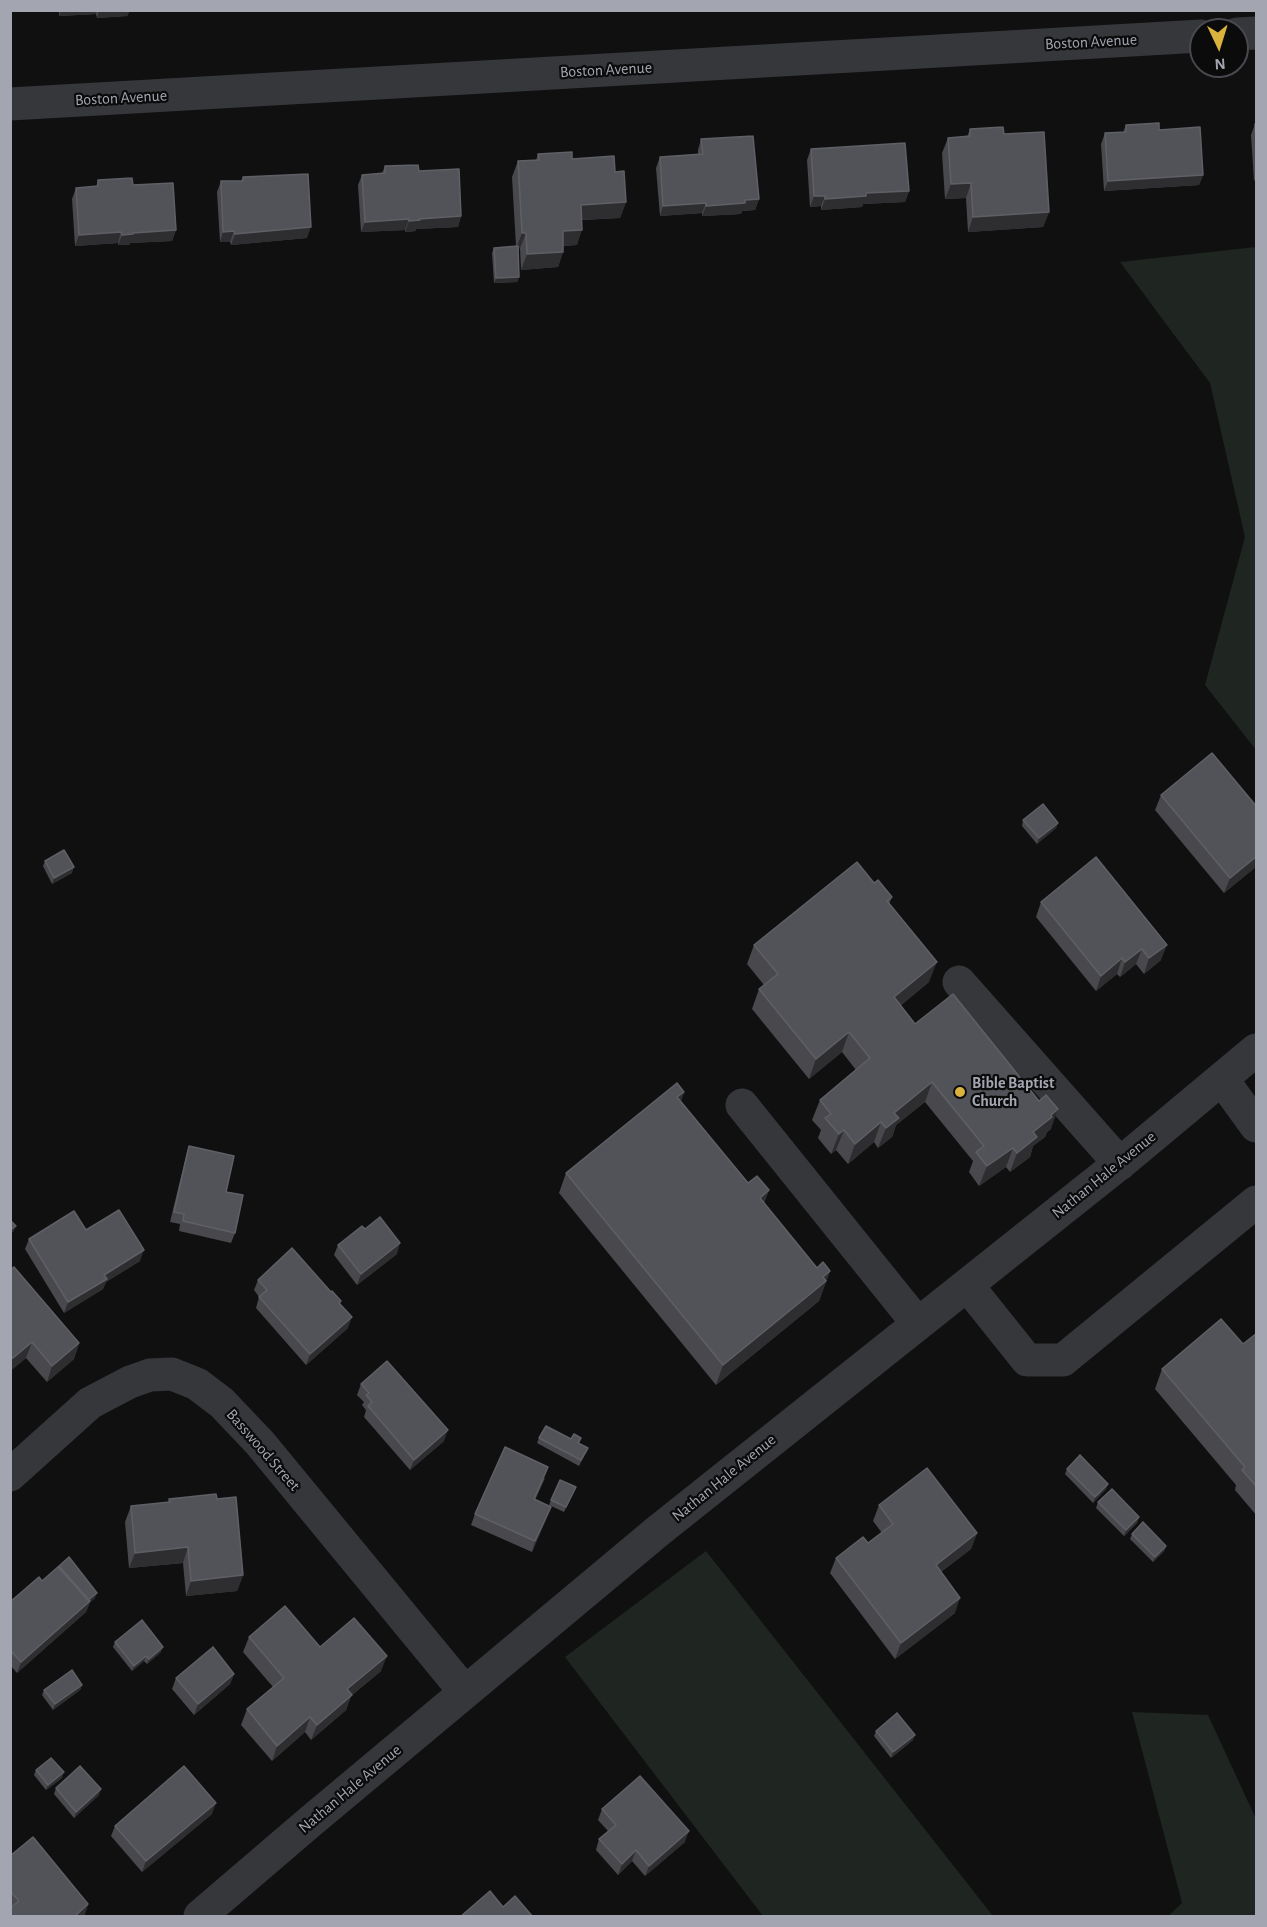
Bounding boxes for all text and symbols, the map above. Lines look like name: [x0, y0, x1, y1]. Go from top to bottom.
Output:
north arrow: [1189, 18, 1249, 78]
street label: Boston Avenue: [1044, 30, 1138, 54]
text: N: [1214, 56, 1226, 72]
street label: Boston Avenue: [559, 58, 653, 82]
street label: Boston Avenue: [74, 86, 168, 110]
place label: Bible Baptist Church: [972, 1073, 1054, 1111]
marker: Bible Baptist Church: [953, 1085, 967, 1099]
street label: Nathan Hale Avenue: [1048, 1127, 1160, 1223]
street label: Basswood Street: [222, 1405, 304, 1495]
street label: Nathan Hale Avenue: [668, 1430, 780, 1526]
street label: Nathan Hale Avenue: [295, 1740, 405, 1838]

